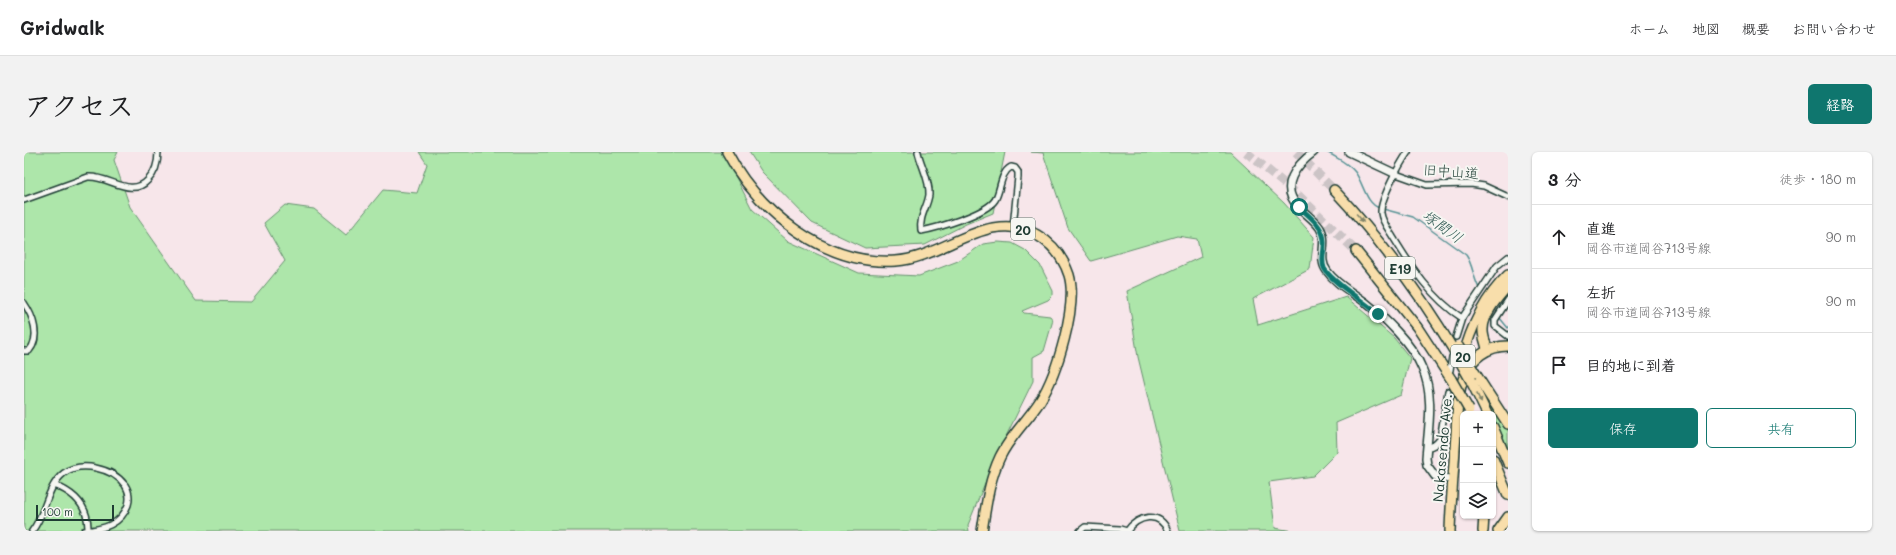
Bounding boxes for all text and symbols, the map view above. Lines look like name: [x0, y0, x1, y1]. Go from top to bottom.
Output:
text: Gridwalk: [20, 15, 105, 40]
text: ホーム: [1629, 19, 1670, 38]
text: 地図: [1692, 19, 1720, 38]
text: 概要: [1742, 19, 1770, 38]
text: お問い合わせ: [1792, 19, 1876, 38]
button: 経路: [1808, 84, 1872, 124]
text: アクセス: [24, 87, 134, 123]
street label: 旧中山道: [1422, 160, 1480, 182]
text: 3 分: [1548, 168, 1581, 190]
text: 徒歩 · 180 m: [1780, 170, 1856, 187]
route start: [1290, 198, 1308, 216]
water label: 塚間川: [1419, 205, 1467, 247]
one-way arrow: [1356, 213, 1365, 224]
road number: 20: [1011, 218, 1035, 240]
text: 直進: [1586, 218, 1616, 238]
icon: ahead: [1548, 226, 1570, 248]
text: 90 m: [1826, 228, 1856, 245]
text: 岡谷市道岡谷713号線: [1586, 239, 1711, 256]
road number: E19: [1385, 257, 1415, 279]
text: 左折: [1586, 282, 1616, 302]
icon: left: [1548, 290, 1570, 312]
text: 90 m: [1826, 292, 1856, 309]
text: 岡谷市道岡谷713号線: [1586, 303, 1711, 320]
route end: [1369, 305, 1387, 323]
road number: 20: [1451, 345, 1475, 367]
icon: arrive: [1548, 354, 1570, 376]
text: 目的地に到着: [1586, 355, 1676, 375]
one-way arrow: [1476, 392, 1482, 403]
street label: Nakasendo Ave.: [1428, 393, 1456, 503]
button: 保存: [1548, 408, 1698, 448]
button: 共有: [1706, 408, 1856, 448]
map controls: [1460, 411, 1496, 519]
button: +: [1460, 411, 1496, 447]
button: −: [1460, 447, 1496, 483]
button: layers: [1460, 483, 1496, 519]
scale bar: [36, 503, 114, 522]
text: 100 m: [42, 504, 73, 519]

